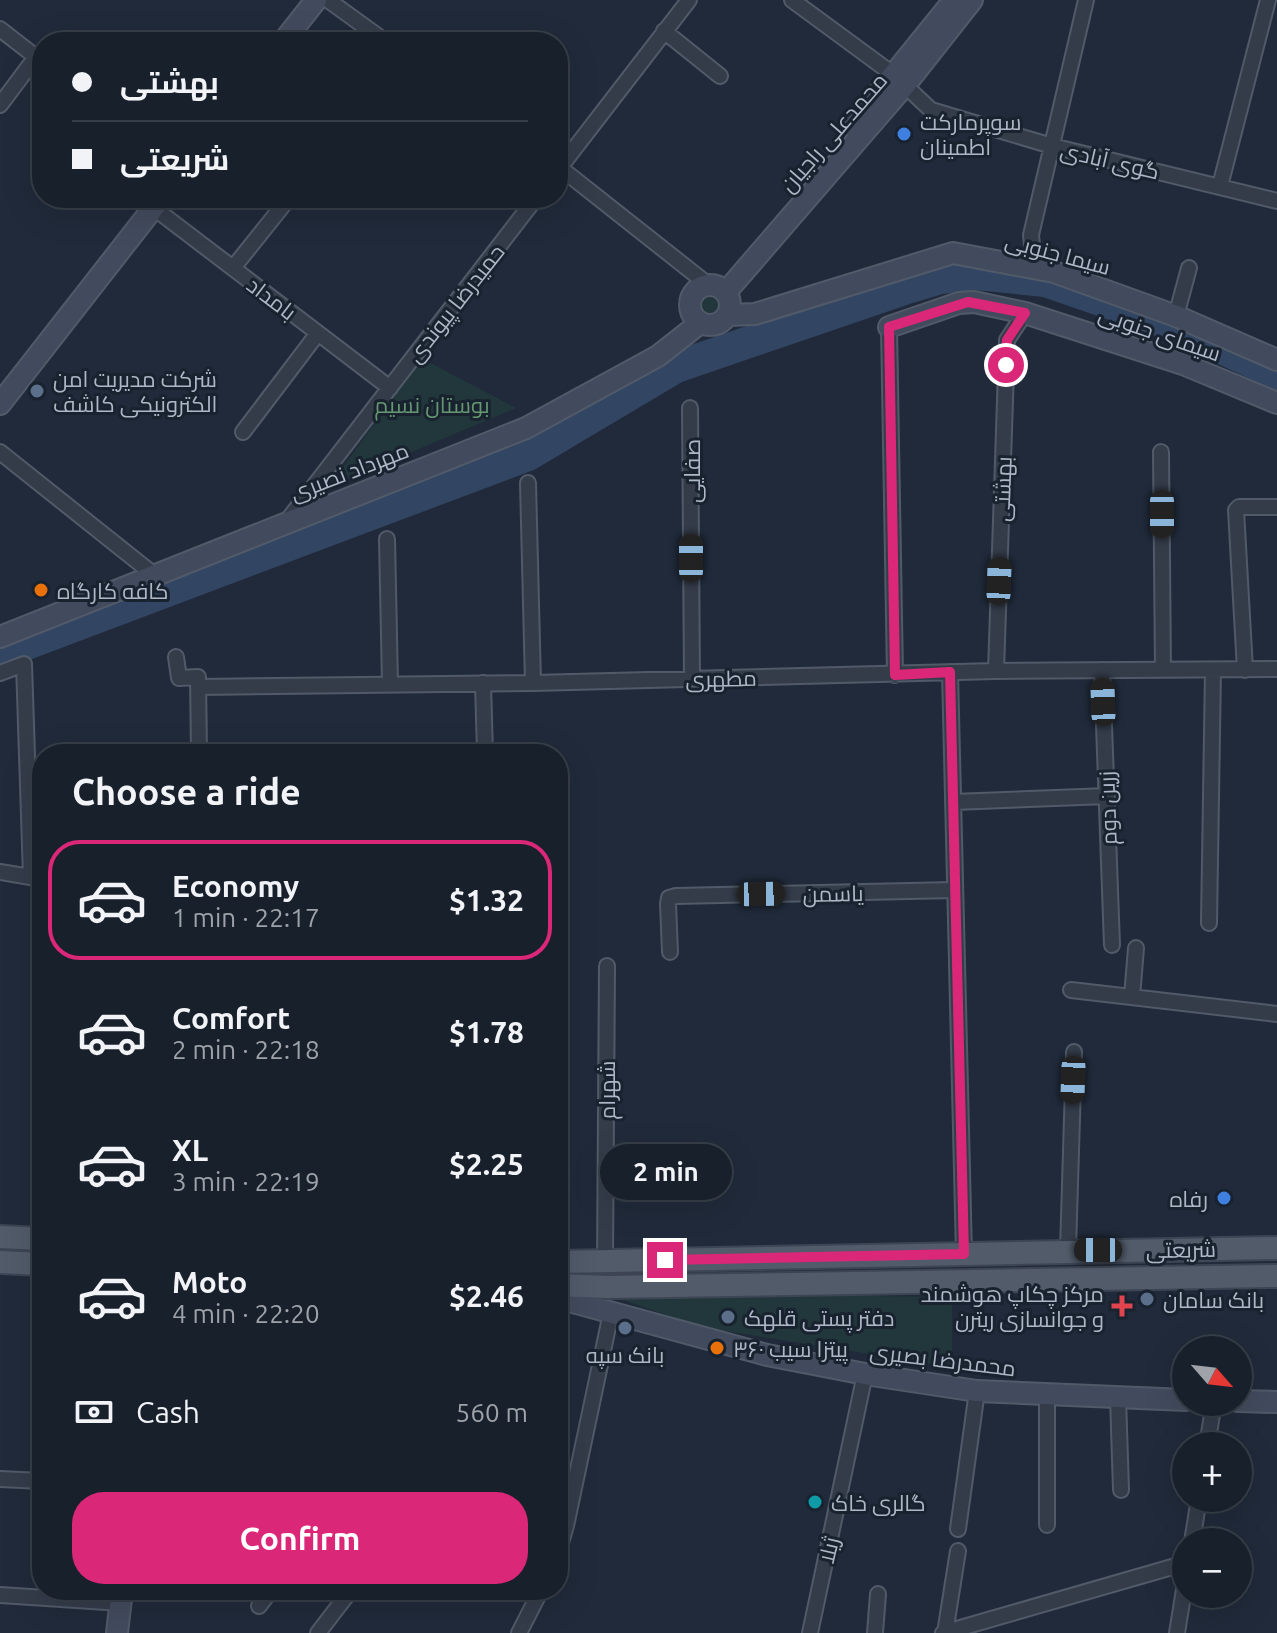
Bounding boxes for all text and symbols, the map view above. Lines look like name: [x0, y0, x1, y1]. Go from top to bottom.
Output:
text: بهشتی: [120, 65, 219, 99]
street label: محمدعلی راجیان: [774, 67, 893, 198]
place label: سوپرمارکت اطمینان: [920, 109, 1022, 160]
marker: سوپرمارکت اطمینان: [895, 125, 913, 143]
street label: گوی آبادی: [1058, 136, 1162, 185]
text: شریعتی: [120, 142, 229, 176]
street label: سیما جنوبی: [1002, 227, 1113, 281]
street label: حمیدرضا پیوندی: [401, 239, 511, 369]
street label: بامداد: [243, 272, 301, 324]
street label: سیمای جنوبی: [1095, 300, 1224, 367]
route start: [988, 347, 1024, 383]
place label: شرکت مدیریت امن الکترونیکی کاشف: [53, 366, 217, 418]
marker: شرکت مدیریت امن الکترونیکی کاشف: [28, 382, 46, 400]
park label: بوستان نسیم: [374, 392, 490, 421]
street label: مهرداد نصیری: [286, 437, 412, 507]
street label: صفایی: [679, 439, 706, 503]
street label: بهشتی: [988, 456, 1018, 522]
car: [1150, 490, 1174, 538]
car: [679, 534, 703, 582]
car: [986, 557, 1012, 605]
place label: کافه کارگاه: [57, 578, 169, 604]
marker: کافه کارگاه: [32, 581, 50, 599]
street label: مطهری: [685, 665, 757, 693]
car: [1090, 678, 1116, 726]
street label: زرین دوم: [1093, 770, 1125, 846]
text: Choose a ride: [72, 771, 301, 812]
icon: car: [76, 864, 148, 936]
text: Economy: [172, 869, 299, 903]
street label: یاسمن: [802, 880, 864, 908]
car: [737, 882, 785, 906]
text: $1.32: [449, 883, 524, 917]
text: 1 min · 22:17: [172, 903, 320, 932]
icon: car: [76, 996, 148, 1068]
text: Comfort: [172, 1001, 290, 1035]
text: $1.78: [449, 1015, 524, 1049]
text: 2 min · 22:18: [172, 1035, 320, 1064]
car: [1060, 1056, 1086, 1104]
street label: شهرام: [594, 1060, 623, 1120]
icon: car: [76, 1128, 148, 1200]
text: XL: [172, 1133, 208, 1167]
callout: 2 min: [599, 1144, 731, 1200]
text: $2.25: [449, 1147, 524, 1181]
text: 2 min: [633, 1157, 699, 1186]
text: 3 min · 22:19: [172, 1167, 320, 1196]
place label: رفاه: [1170, 1186, 1208, 1212]
marker: رفاه: [1215, 1189, 1233, 1207]
street label: شریعتی: [1146, 1236, 1216, 1264]
car: [1074, 1238, 1122, 1262]
route end: [647, 1242, 683, 1278]
icon: car: [76, 1260, 148, 1332]
text: Moto: [172, 1265, 247, 1299]
text: $2.46: [449, 1279, 524, 1313]
place label: مرکز چکاپ هوشمند و جوانسازی ریترن: [921, 1281, 1104, 1332]
place label: بانک سامان: [1163, 1287, 1264, 1313]
marker: بانک سامان: [1138, 1290, 1156, 1308]
marker: مرکز چکاپ هوشمند و جوانسازی ریترن: [1111, 1295, 1133, 1317]
text: 4 min · 22:20: [172, 1299, 320, 1328]
place label: دفتر پستی قلهک: [744, 1305, 894, 1333]
marker: دفتر پستی قلهک: [719, 1308, 737, 1326]
marker: بانک سپه: [616, 1319, 634, 1337]
place label: پیتزا سیب ٣۶٠: [733, 1336, 848, 1364]
north arrow: [1172, 1336, 1252, 1416]
map controls: [1172, 1336, 1252, 1608]
street label: محمدرضا بصیری: [869, 1338, 1017, 1381]
marker: پیتزا سیب ٣۶٠: [708, 1339, 726, 1357]
place label: بانک سپه: [586, 1342, 664, 1369]
icon: cash: [72, 1390, 116, 1434]
text: Cash: [136, 1395, 200, 1429]
text: 560 m: [456, 1398, 528, 1427]
button: +: [1172, 1432, 1252, 1512]
place label: گالری خاک: [831, 1490, 926, 1516]
button: Confirm: [72, 1492, 528, 1584]
marker: گالری خاک: [806, 1493, 824, 1511]
button: −: [1172, 1528, 1252, 1608]
street label: ژیلا: [813, 1534, 844, 1566]

